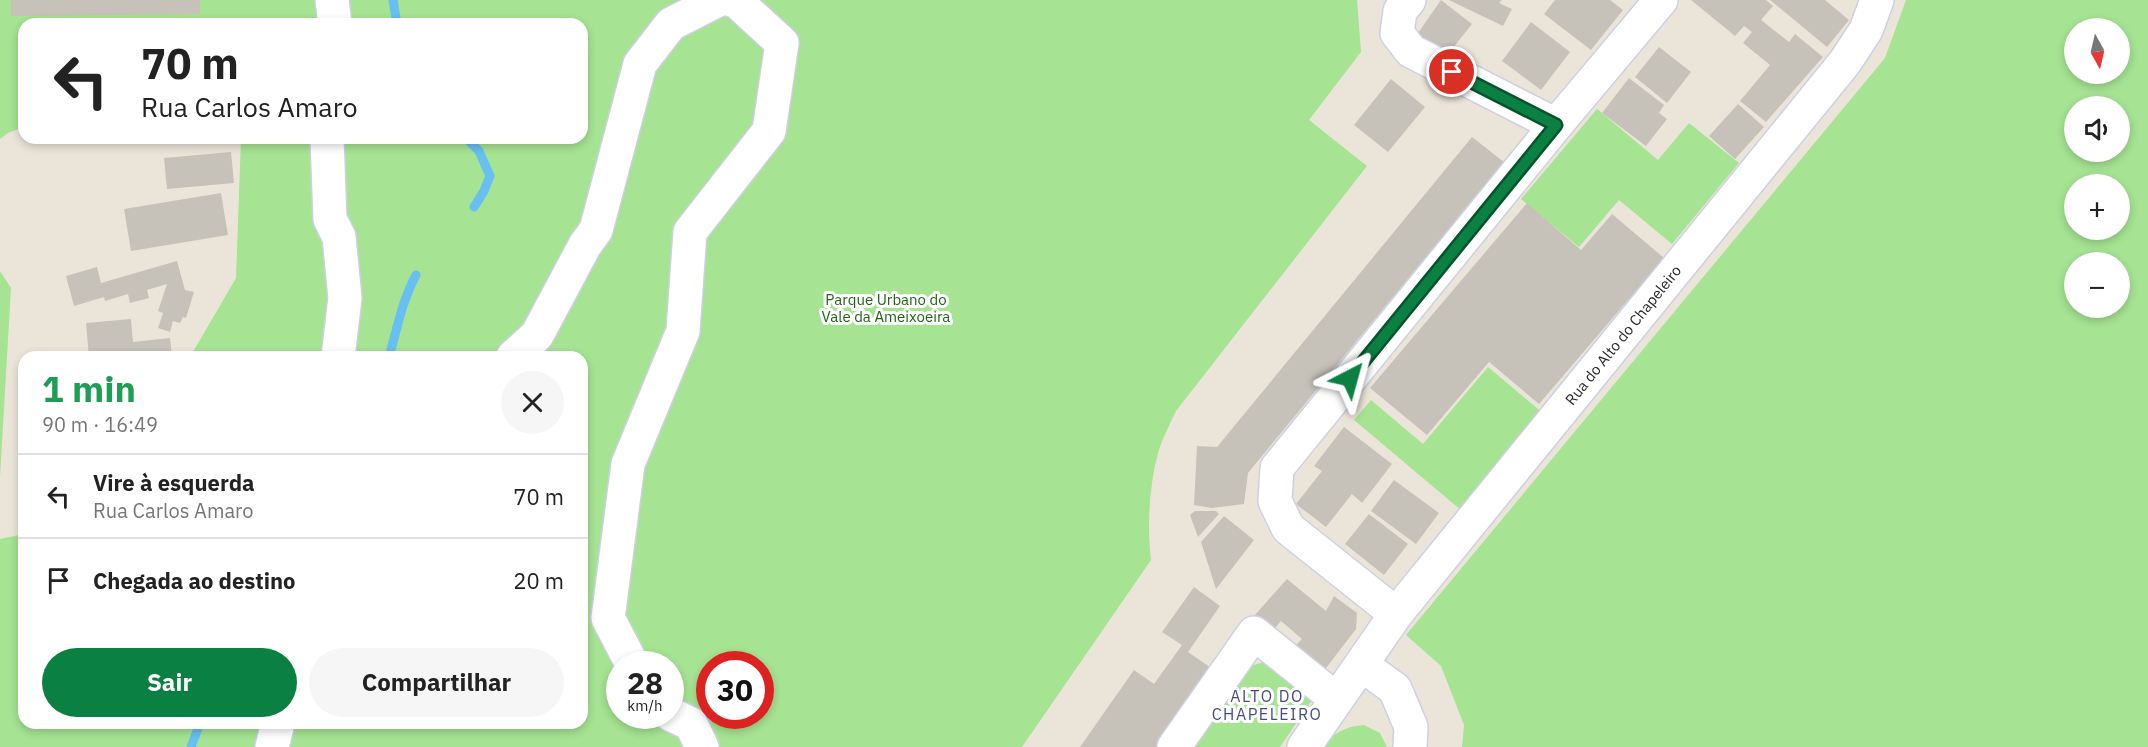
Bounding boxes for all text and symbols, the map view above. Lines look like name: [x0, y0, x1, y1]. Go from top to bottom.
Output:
north arrow: [2064, 18, 2130, 84]
map controls: [2064, 18, 2130, 318]
text: 70 m: [141, 36, 239, 91]
icon: left: [42, 42, 120, 120]
pin: [1426, 46, 1477, 97]
icon: arrive: [1435, 55, 1468, 88]
text: Rua Carlos Amaro: [141, 89, 358, 124]
button: sound: [2064, 96, 2130, 162]
button: +: [2064, 174, 2130, 240]
button: −: [2064, 252, 2130, 318]
street label: Rua do Alto do Chapeleiro: [1561, 261, 1685, 409]
park label: Parque Urbano do Vale da Ameixoeira: [822, 290, 950, 326]
position arrow: [1318, 346, 1382, 410]
text: 1 min: [42, 365, 136, 412]
button: close: [501, 371, 564, 434]
text: 90 m · 16:49: [42, 411, 158, 438]
text: Vire à esquerda: [93, 468, 255, 497]
icon: left: [42, 480, 75, 513]
text: 70 m: [513, 482, 564, 511]
text: Rua Carlos Amaro: [93, 497, 254, 524]
icon: arrive: [42, 564, 75, 597]
text: Chegada ao destino: [93, 566, 296, 595]
text: 20 m: [513, 566, 564, 595]
button: Sair: [42, 648, 297, 717]
button: Compartilhar: [309, 648, 564, 717]
speed limit sign: 30: [696, 651, 774, 729]
text: 28: [627, 663, 663, 702]
district label: ALTO DO CHAPELEIRO: [1212, 686, 1322, 724]
text: km/h: [627, 696, 663, 715]

